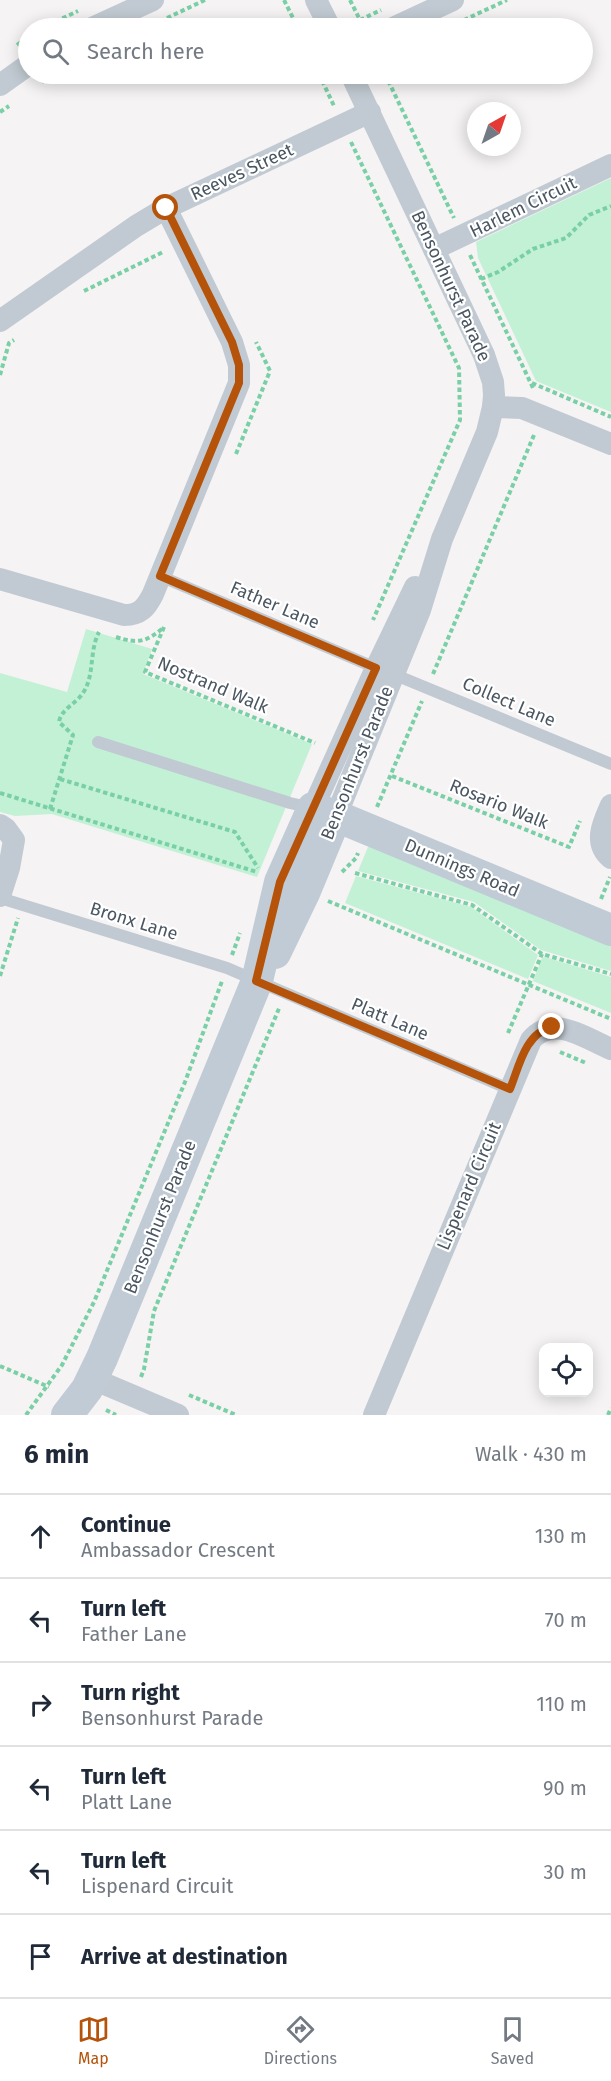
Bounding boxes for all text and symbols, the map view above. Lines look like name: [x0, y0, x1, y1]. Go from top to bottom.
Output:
search box: [18, 18, 593, 84]
icon: search: [39, 35, 72, 68]
text: Search here: [87, 38, 205, 65]
north arrow: [467, 102, 521, 156]
street label: Reeves Street: [187, 138, 297, 205]
street label: Harlem Circuit: [466, 171, 580, 242]
route start: [152, 194, 178, 220]
street label: Bensonhurst Parade: [406, 207, 496, 365]
street label: Father Lane: [227, 576, 323, 634]
street label: Nostrand Walk: [154, 652, 272, 719]
street label: Collect Lane: [459, 672, 559, 732]
street label: Bensonhurst Parade: [316, 683, 398, 843]
street label: Rosario Walk: [446, 774, 552, 834]
street label: Dunnings Road: [401, 834, 523, 902]
street label: Bronx Lane: [87, 897, 181, 945]
street label: Platt Lane: [348, 993, 432, 1045]
route end: [538, 1013, 564, 1039]
street label: Lispenard Circuit: [432, 1118, 506, 1253]
street label: Bensonhurst Parade: [119, 1137, 201, 1297]
map controls: [539, 1343, 593, 1397]
button: locate: [539, 1343, 593, 1397]
text: 6 min: [24, 1439, 89, 1470]
text: Walk · 430 m: [475, 1442, 587, 1466]
text: Continue: [81, 1511, 171, 1538]
icon: ahead: [24, 1520, 57, 1553]
text: 130 m: [535, 1524, 587, 1548]
text: Ambassador Crescent: [81, 1538, 275, 1562]
text: Turn left: [81, 1595, 166, 1622]
icon: left: [24, 1604, 57, 1637]
text: 70 m: [545, 1608, 587, 1632]
text: Father Lane: [81, 1622, 187, 1646]
text: Turn right: [81, 1679, 180, 1706]
icon: right: [24, 1688, 57, 1721]
text: 110 m: [536, 1692, 587, 1716]
text: Bensonhurst Parade: [81, 1706, 263, 1730]
text: Turn left: [81, 1763, 166, 1790]
icon: left: [24, 1772, 57, 1805]
text: 90 m: [543, 1776, 587, 1800]
text: Platt Lane: [81, 1790, 172, 1814]
text: Turn left: [81, 1847, 166, 1874]
icon: left: [24, 1856, 57, 1889]
text: 30 m: [543, 1860, 587, 1884]
text: Lispenard Circuit: [81, 1874, 234, 1898]
icon: arrive: [24, 1940, 57, 1973]
text: Arrive at destination: [81, 1943, 288, 1970]
tab: Map: [77, 2013, 110, 2068]
tab: Directions: [264, 2013, 337, 2068]
tab: Saved: [491, 2013, 534, 2068]

